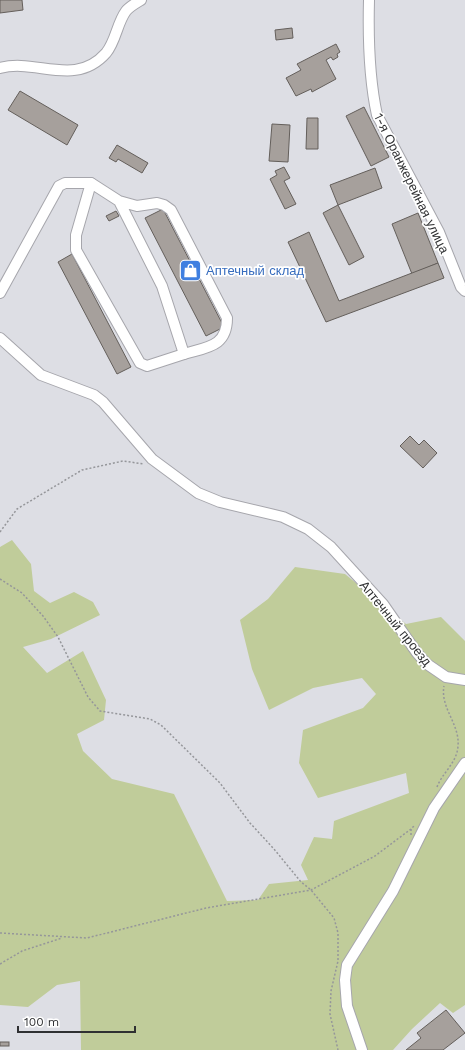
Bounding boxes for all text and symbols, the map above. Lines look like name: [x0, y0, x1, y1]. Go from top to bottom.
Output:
street label: 1-я Оранжерейная улица: [371, 111, 452, 256]
shop icon: Аптечный склад: [177, 257, 203, 283]
place label: Аптечный склад: [206, 263, 304, 278]
street label: Аптечный проезд: [357, 578, 435, 669]
scale bar: [18, 1008, 135, 1034]
text: 100 m: [24, 1015, 59, 1029]

